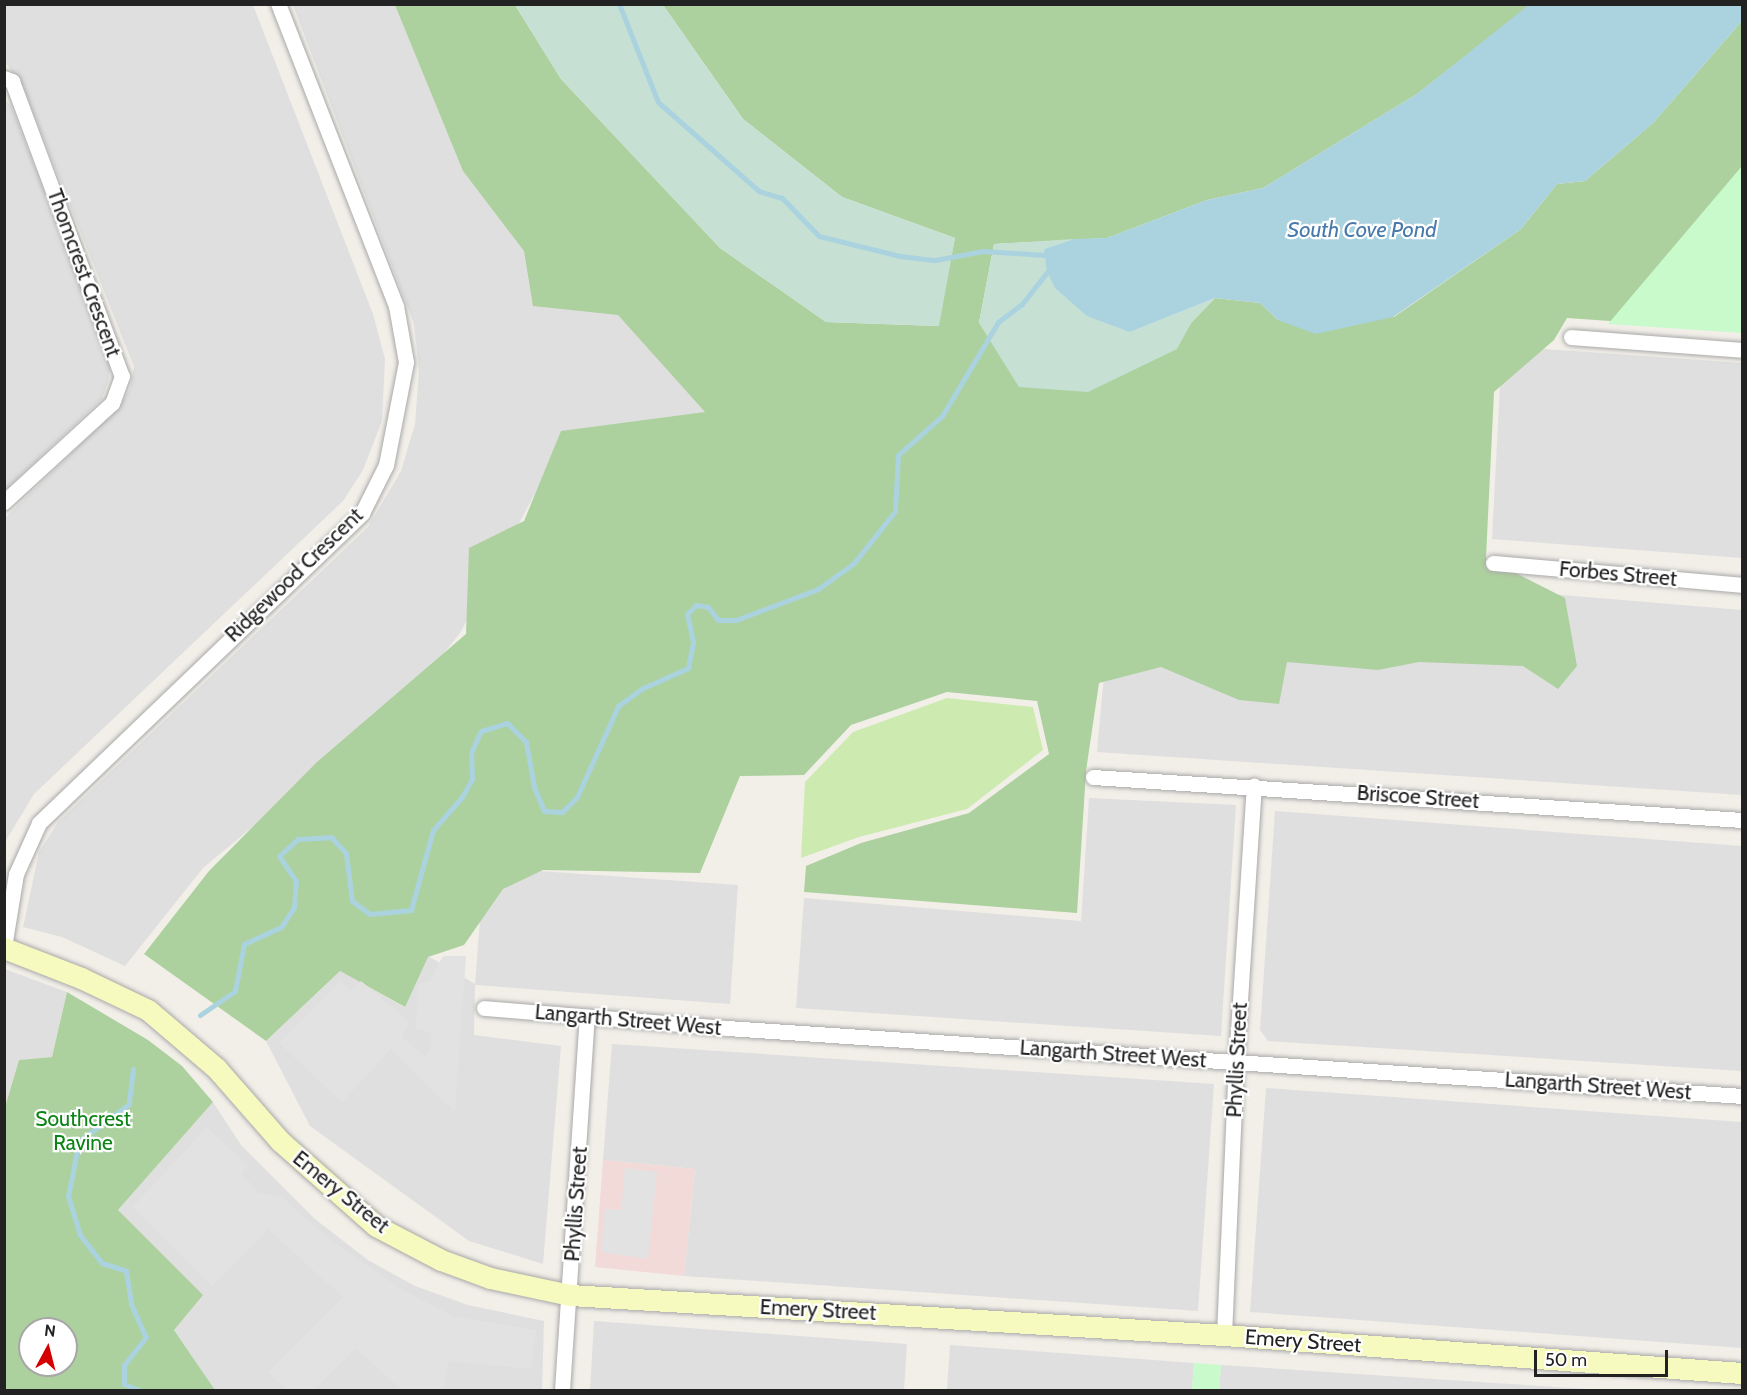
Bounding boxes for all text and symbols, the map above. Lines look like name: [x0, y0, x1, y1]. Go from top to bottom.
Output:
street label: Thomcrest Crescent: [42, 186, 126, 360]
water label: South Cove Pond: [1287, 217, 1437, 243]
street label: Ridgewood Crescent: [220, 503, 368, 647]
street label: Forbes Street: [1558, 556, 1678, 592]
street label: Briscoe Street: [1356, 780, 1480, 814]
street label: Langarth Street West: [534, 999, 722, 1041]
street label: Phyllis Street: [1221, 1002, 1253, 1118]
street label: Langarth Street West: [1019, 1035, 1207, 1073]
street label: Langarth Street West: [1504, 1067, 1692, 1105]
park label: Southcrest Ravine: [35, 1106, 131, 1156]
street label: Emery Street: [288, 1146, 394, 1238]
street label: Phyllis Street: [559, 1146, 593, 1262]
street label: Emery Street: [759, 1294, 877, 1326]
north arrow: [18, 1317, 78, 1377]
text: N: [43, 1321, 57, 1341]
street label: Emery Street: [1244, 1324, 1362, 1358]
scale bar: [1537, 1338, 1670, 1376]
text: 50 m: [1545, 1349, 1587, 1371]

